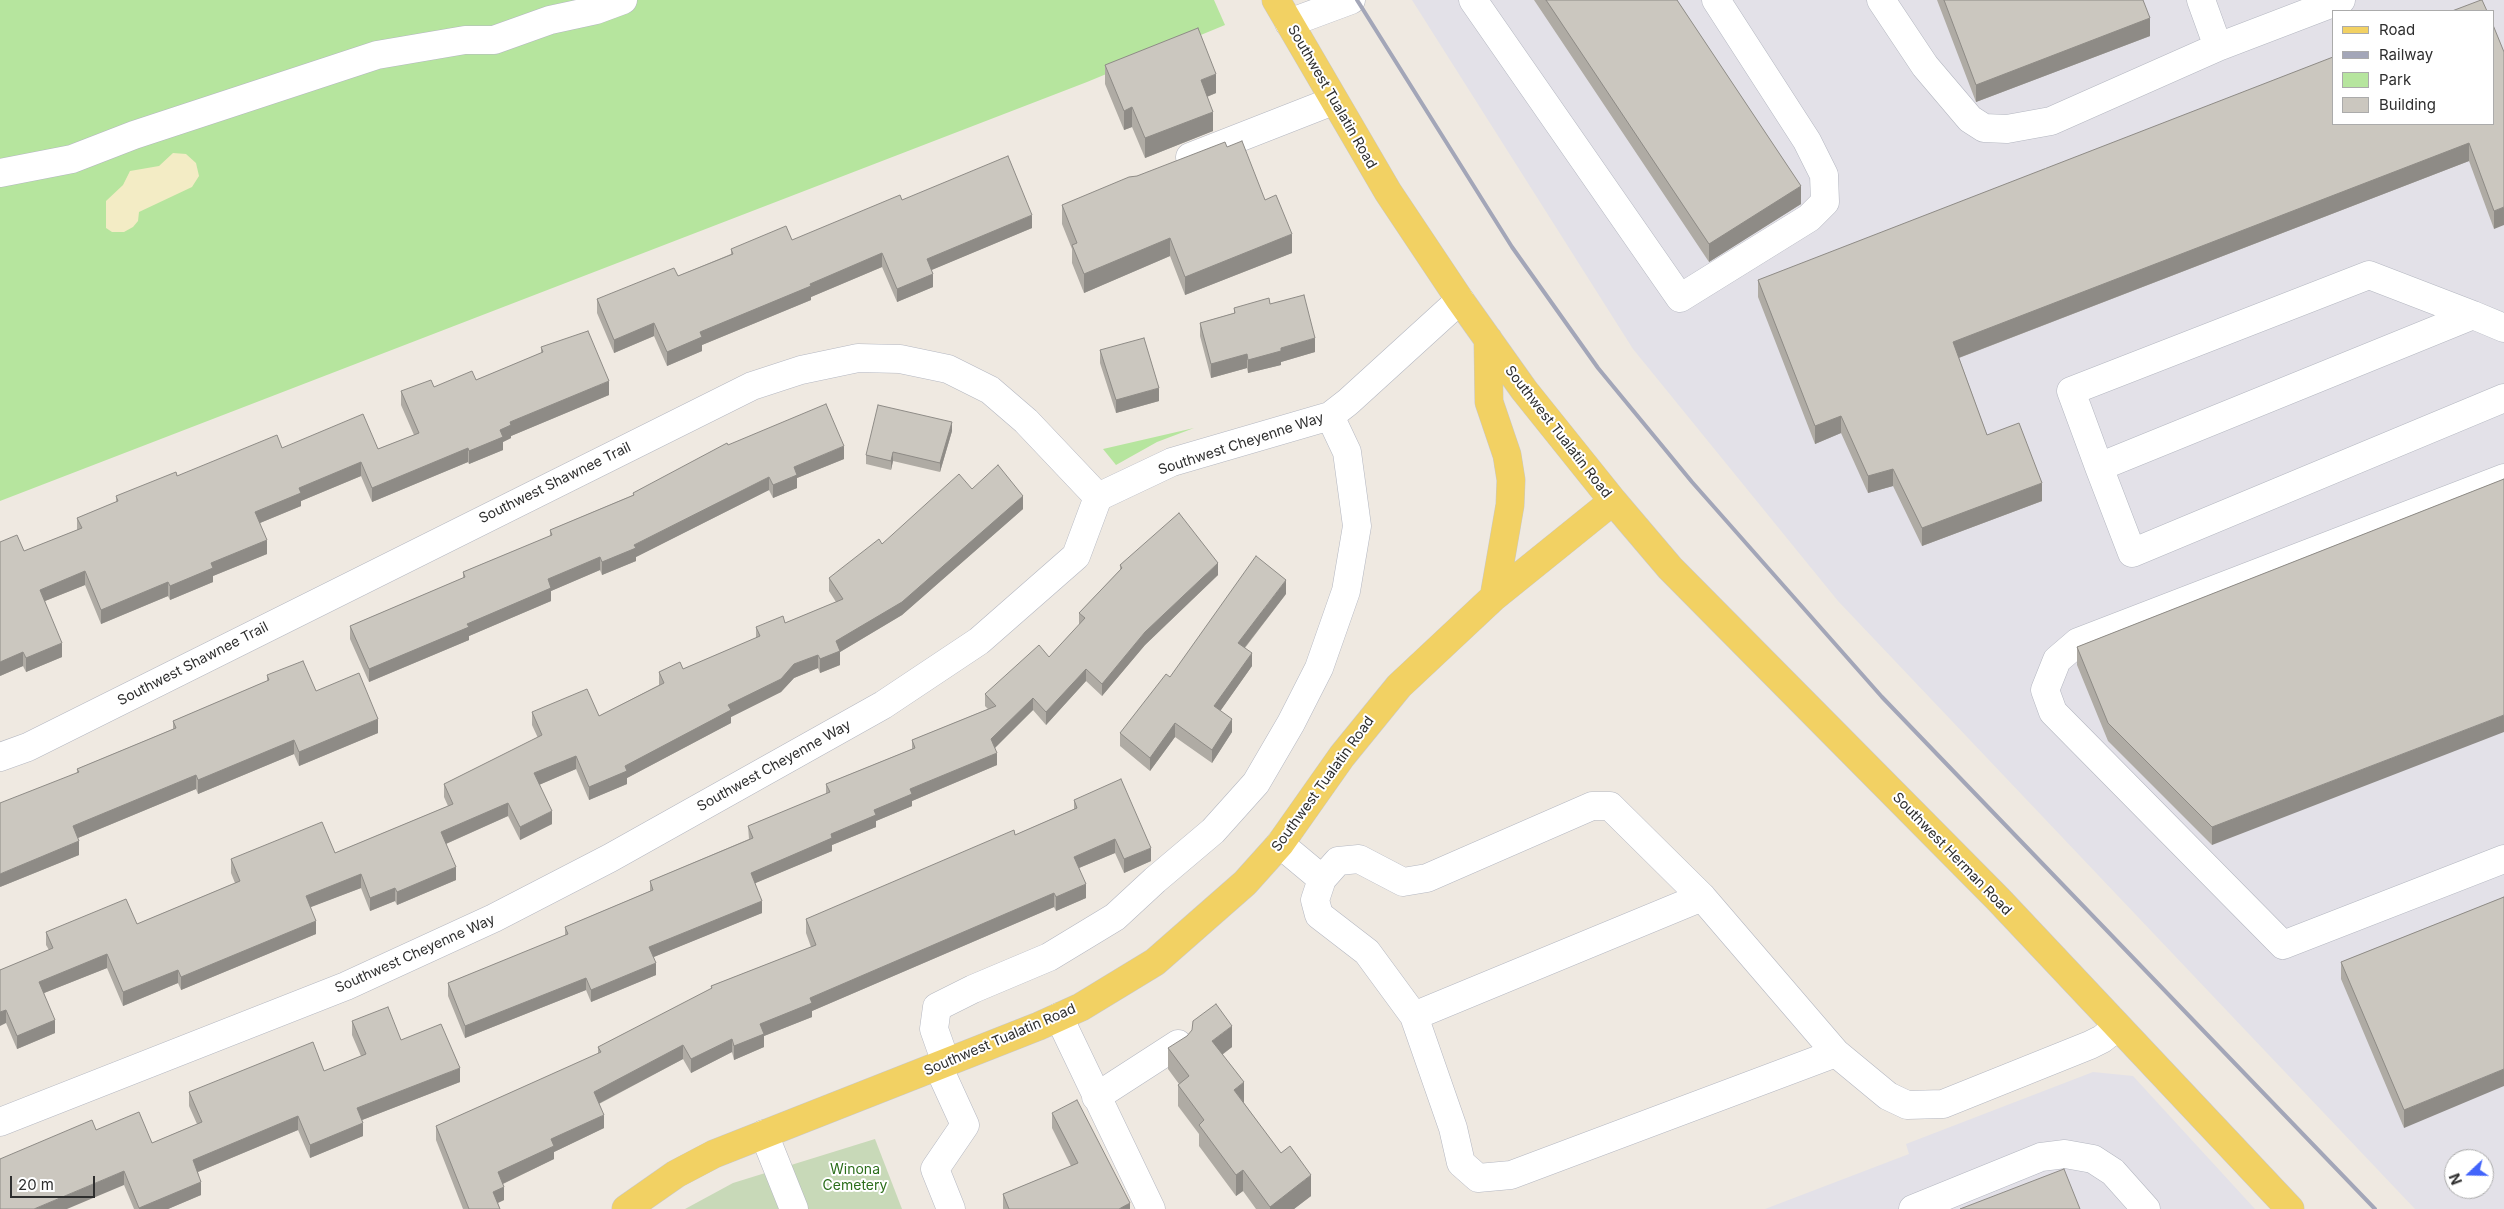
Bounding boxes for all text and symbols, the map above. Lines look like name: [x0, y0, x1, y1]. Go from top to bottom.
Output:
legend: [2332, 10, 2494, 125]
text: Road: [2379, 20, 2415, 39]
street label: Southwest Tualatin Road: [1284, 22, 1380, 172]
text: Railway: [2379, 45, 2433, 64]
text: Park: [2379, 70, 2411, 89]
text: Building: [2379, 95, 2436, 114]
street label: Southwest Tualatin Road: [1501, 363, 1615, 501]
street label: Southwest Cheyenne Way: [1156, 409, 1326, 479]
street label: Southwest Shawnee Trail: [476, 439, 634, 527]
street label: Southwest Shawnee Trail: [115, 619, 271, 709]
street label: Southwest Tualatin Road: [1268, 713, 1378, 855]
street label: Southwest Cheyenne Way: [694, 717, 854, 815]
street label: Southwest Herman Road: [1889, 789, 2015, 919]
street label: Southwest Cheyenne Way: [332, 911, 498, 997]
street label: Southwest Tualatin Road: [922, 1000, 1078, 1080]
north arrow: [2444, 1149, 2494, 1199]
park label: Winona Cemetery: [823, 1162, 887, 1194]
scale bar: [12, 1166, 98, 1198]
text: N: [2446, 1171, 2465, 1187]
text: 20 m: [18, 1175, 54, 1194]

